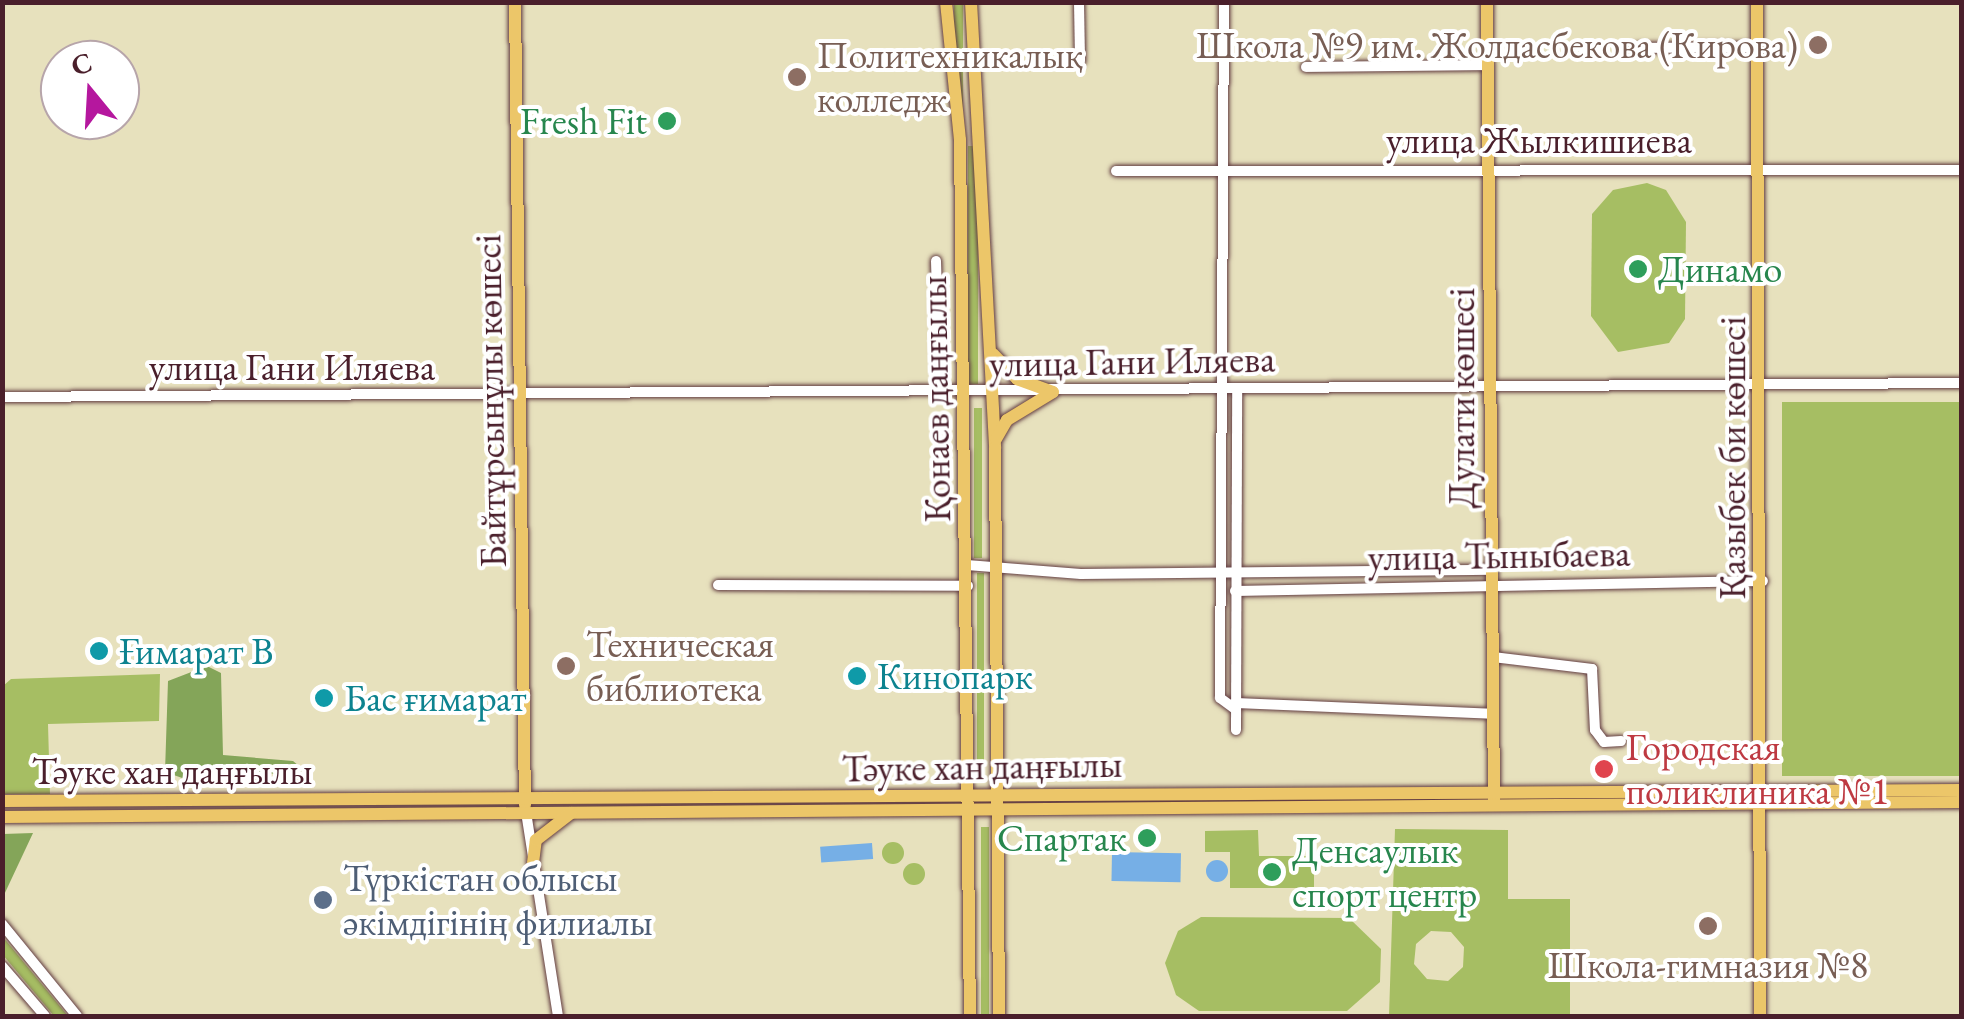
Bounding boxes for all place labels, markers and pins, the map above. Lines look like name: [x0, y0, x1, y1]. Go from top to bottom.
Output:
place label: Школа №9 им. Жолдасбекова (Кирова): [1196, 22, 1798, 68]
place label: Политехникалық колледж: [817, 32, 1083, 121]
marker: Школа №9 им. Жолдасбекова (Кирова): [1807, 34, 1829, 56]
marker: Политехникалық колледж: [786, 66, 808, 88]
place label: Fresh Fit: [520, 98, 647, 144]
marker: Fresh Fit: [656, 110, 678, 132]
place label: Динамо: [1658, 246, 1782, 292]
marker: Динамо: [1627, 258, 1649, 280]
place label: Техническая библиотека: [586, 621, 774, 711]
place label: Ғимарат В: [119, 628, 273, 674]
marker: Ғимарат В: [88, 640, 110, 662]
place label: Кинопарк: [877, 653, 1033, 699]
marker: Техническая библиотека: [555, 655, 577, 677]
marker: Кинопарк: [846, 665, 868, 687]
place label: Бас ғимарат: [344, 675, 527, 721]
marker: Бас ғимарат: [313, 687, 335, 709]
place label: Городская поликлиника №1: [1626, 724, 1889, 814]
marker: Городская поликлиника №1: [1591, 756, 1617, 782]
place label: Спартак: [997, 815, 1127, 861]
marker: Спартак: [1136, 827, 1158, 849]
place label: Денсаулык спорт центр: [1292, 827, 1477, 916]
place label: Түркістан облысы әкімдігінің филиалы: [343, 855, 653, 944]
marker: Денсаулык спорт центр: [1261, 861, 1283, 883]
marker: Түркістан облысы әкімдігінің филиалы: [312, 889, 334, 911]
marker: Школа-гимназия №8: [1697, 915, 1719, 937]
place label: Школа-гимназия №8: [1548, 942, 1868, 988]

